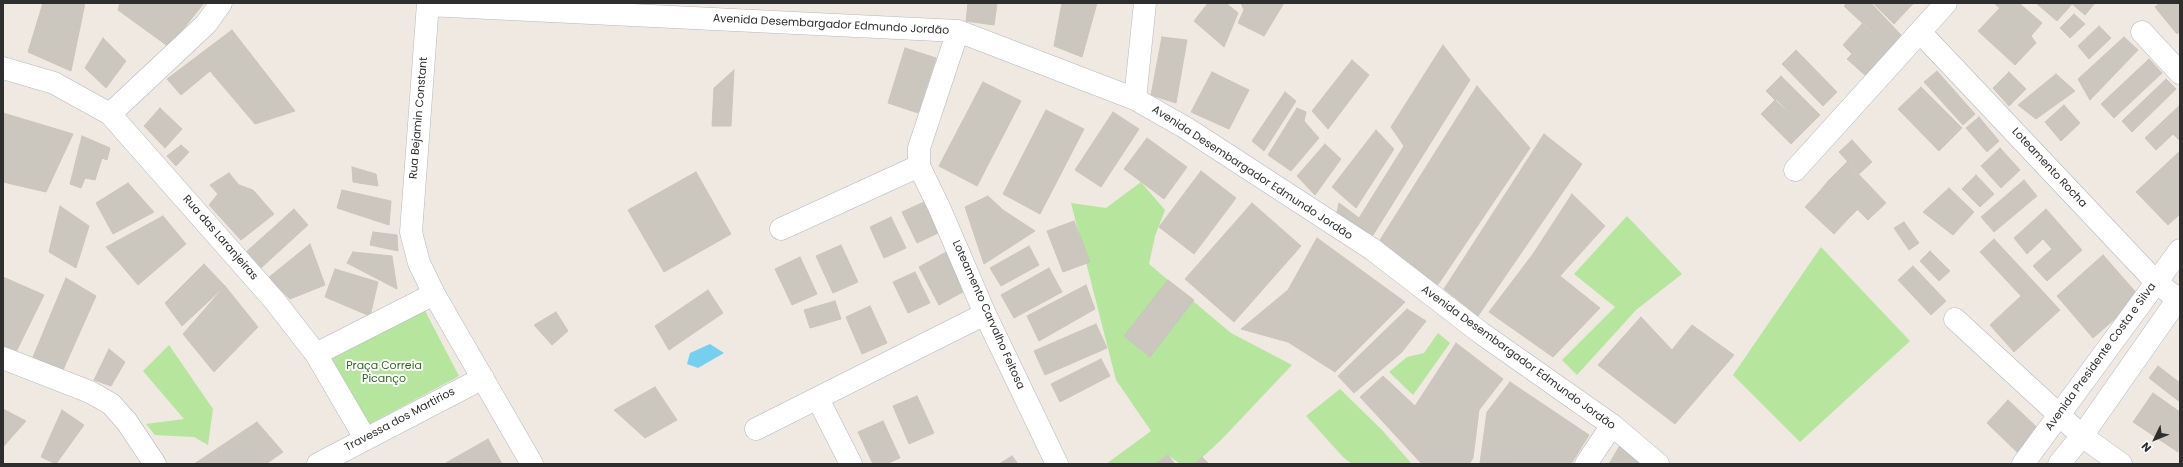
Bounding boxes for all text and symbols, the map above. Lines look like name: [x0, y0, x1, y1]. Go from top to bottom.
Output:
street label: Avenida Desembargador Edmundo Jordão: [713, 12, 949, 38]
street label: Rua Bejamin Constant: [407, 56, 431, 180]
street label: Avenida Desembargador Edmundo Jordão: [1149, 103, 1355, 243]
street label: Loteamento Rocha: [2009, 125, 2089, 211]
street label: Rua das Laranjeiras: [180, 193, 260, 283]
street label: Loteamento Carvalho Feitosa: [949, 238, 1027, 392]
street label: Avenida Presidente Costa e Silva: [2043, 280, 2159, 434]
street label: Avenida Desembargador Edmundo Jordão: [1418, 283, 1618, 433]
park label: Praça Correia Picanço: [346, 359, 422, 385]
street label: Travessa dos Martirios: [343, 385, 457, 455]
north arrow: [2135, 419, 2175, 459]
text: N: [2138, 439, 2155, 456]

